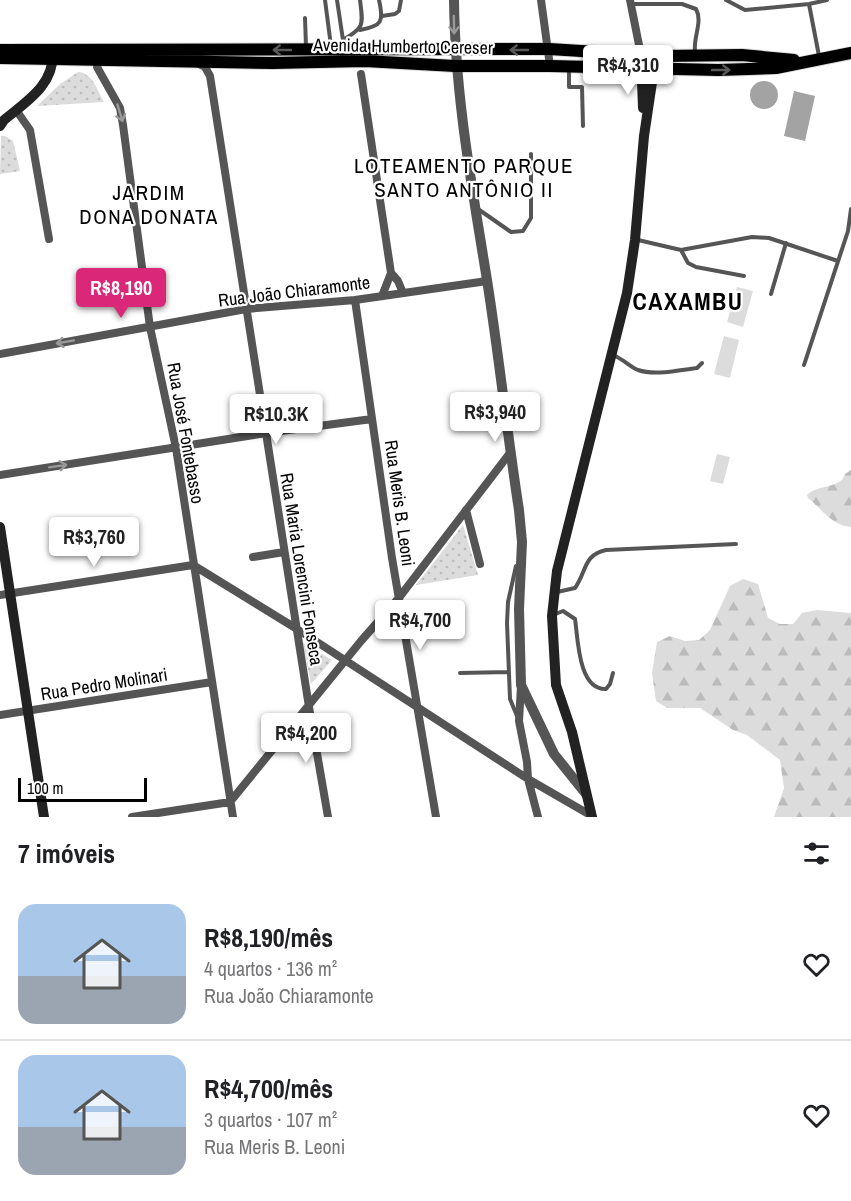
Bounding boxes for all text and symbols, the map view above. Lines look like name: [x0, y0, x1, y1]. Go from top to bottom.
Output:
one-way arrow: [448, 15, 460, 35]
street label: Avenida Humberto Cereser: [312, 32, 493, 60]
one-way arrow: [273, 44, 293, 56]
one-way arrow: [510, 44, 530, 55]
pin: R$4,310: [573, 45, 683, 96]
text: R$4,310: [597, 51, 659, 78]
one-way arrow: [710, 64, 730, 76]
one-way arrow: [115, 103, 126, 122]
district label: LOTEAMENTO PARQUE SANTO ANTÔNIO II: [354, 151, 574, 204]
district label: JARDIM DONA DONATA: [79, 178, 219, 231]
pin: R$8,190: [66, 268, 176, 319]
street label: Rua João Chiaramonte: [217, 269, 371, 313]
text: R$8,190: [90, 274, 152, 301]
district label: CAXAMBU: [632, 285, 744, 317]
one-way arrow: [56, 337, 75, 348]
street label: Rua José Fontebasso: [161, 360, 211, 506]
pin: R$3,940: [440, 392, 550, 443]
pin: R$10.3K: [221, 394, 331, 445]
text: R$3,940: [464, 398, 526, 425]
text: R$10.3K: [244, 400, 308, 427]
street label: Rua Meris B. Leoni: [379, 438, 421, 568]
one-way arrow: [47, 461, 67, 472]
street label: Rua Maria Lorencini Fonseca: [274, 471, 330, 667]
pin: R$3,760: [39, 517, 149, 568]
text: R$3,760: [63, 523, 125, 550]
pin: R$4,700: [365, 600, 475, 651]
text: R$4,700: [389, 606, 451, 633]
street label: Rua Pedro Molinari: [39, 662, 169, 706]
pin: R$4,200: [251, 713, 361, 764]
text: R$4,200: [275, 719, 337, 746]
scale bar: [18, 775, 147, 802]
text: 100 m: [27, 777, 63, 799]
text: 7 imóveis: [18, 836, 115, 871]
icon: filters: [800, 837, 833, 870]
text: R$8,190/mês: [204, 920, 333, 955]
icon: home: [66, 928, 138, 1000]
icon: heart: [800, 948, 833, 981]
text: 4 quartos · 136 m²: [204, 955, 337, 982]
text: Rua João Chiaramonte: [204, 982, 374, 1009]
text: R$4,700/mês: [204, 1071, 333, 1106]
icon: home: [66, 1079, 138, 1151]
icon: heart: [800, 1099, 833, 1132]
text: 3 quartos · 107 m²: [204, 1106, 337, 1133]
text: Rua Meris B. Leoni: [204, 1133, 345, 1160]

